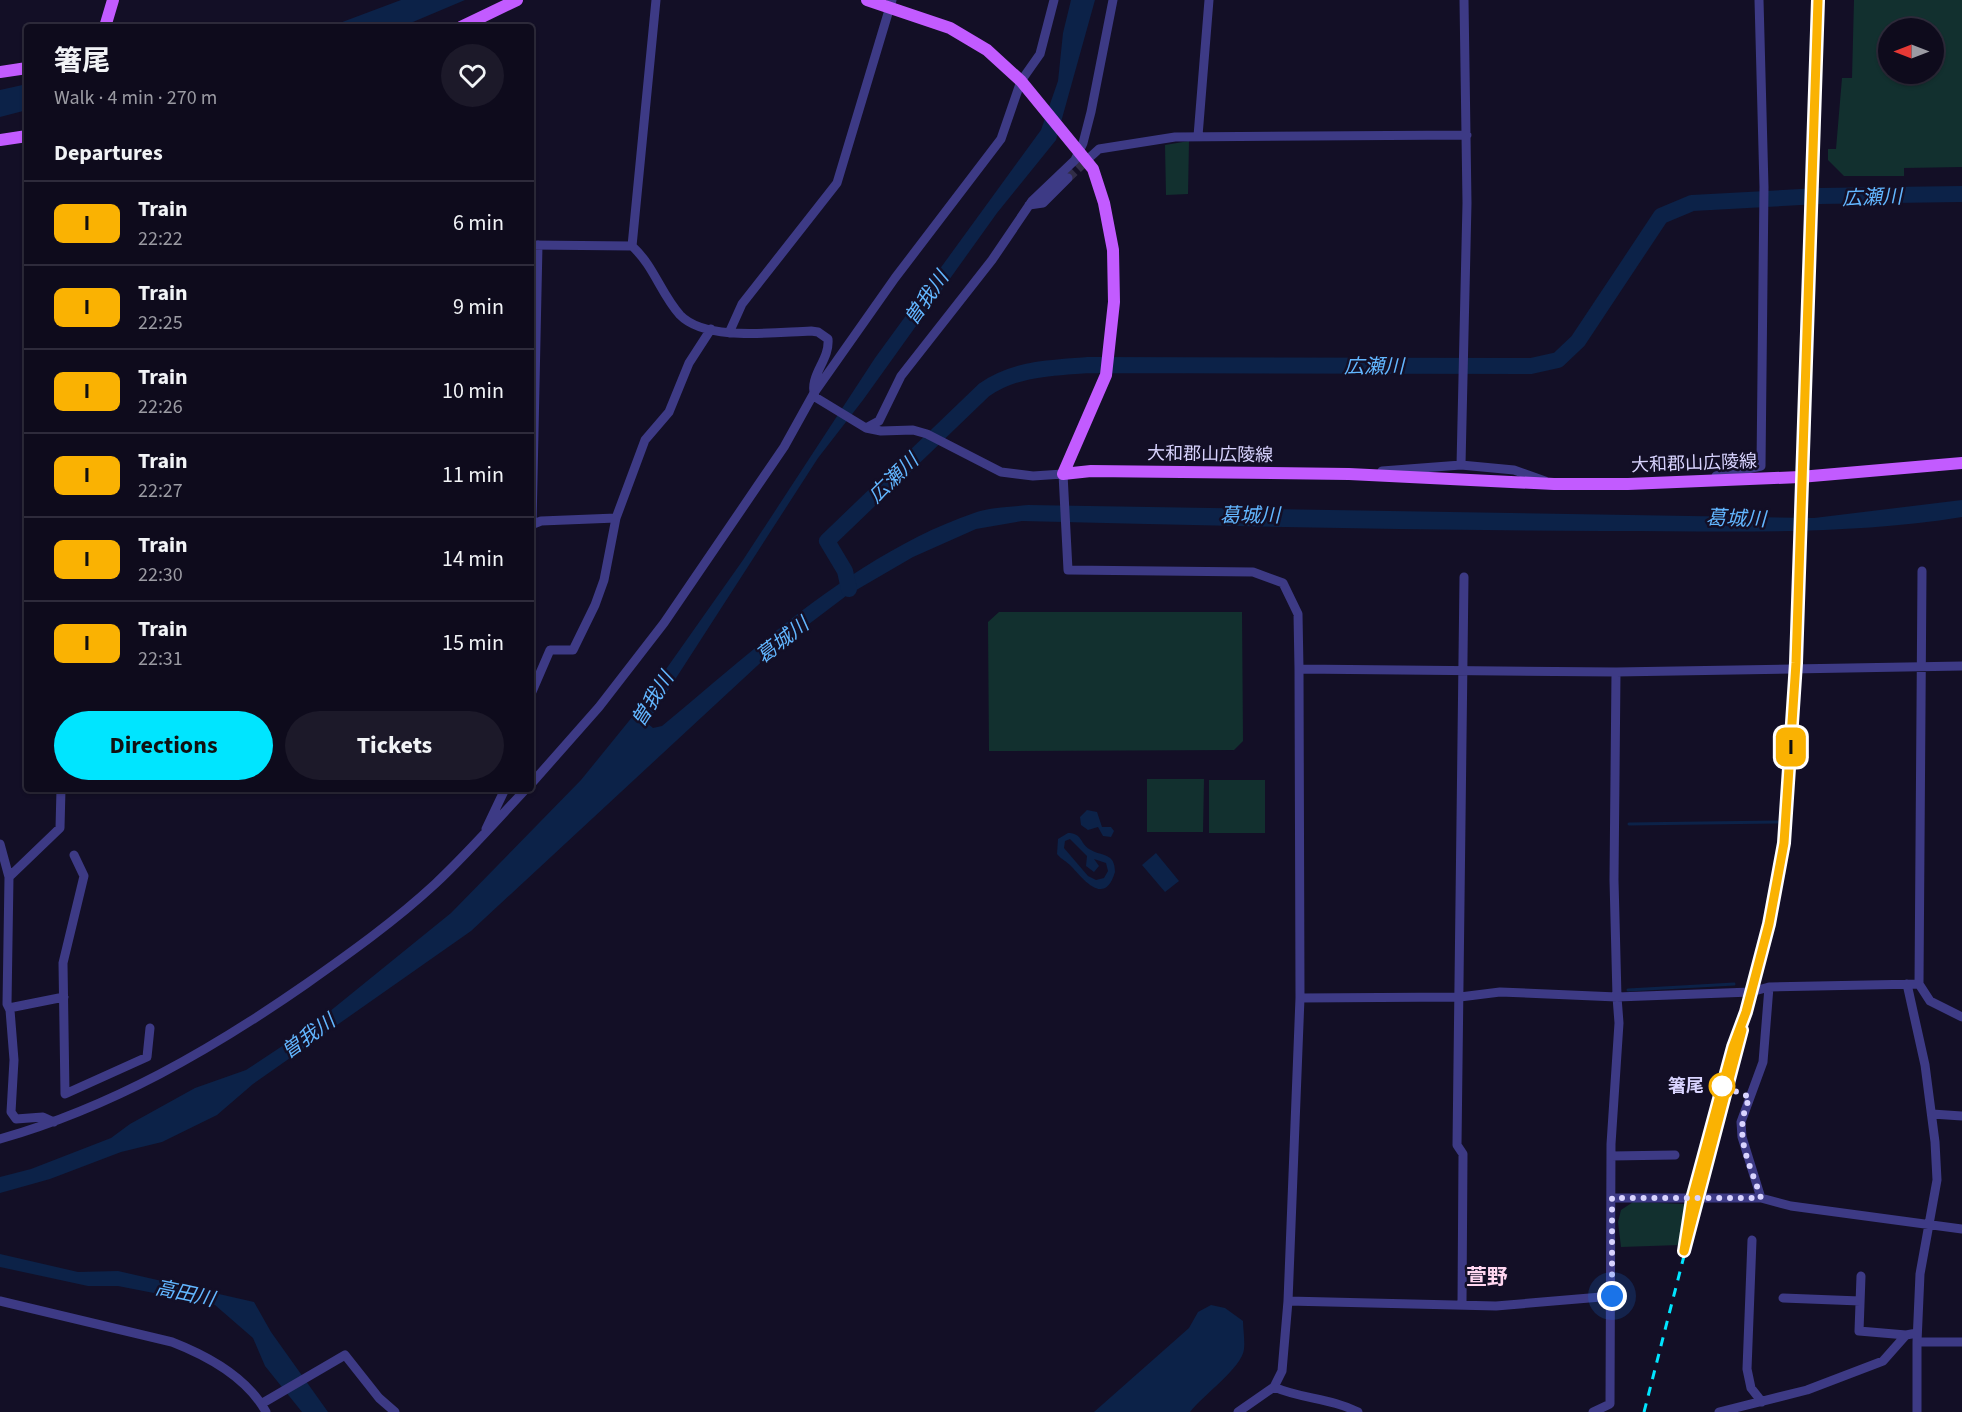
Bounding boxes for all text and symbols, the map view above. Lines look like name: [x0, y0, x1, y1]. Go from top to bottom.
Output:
north arrow: [1878, 18, 1944, 84]
map controls: [1878, 18, 1944, 84]
text: 箸尾: [54, 41, 110, 81]
button: heart: [441, 44, 504, 107]
text: Walk · 4 min · 270 m: [54, 84, 217, 112]
text: Departures: [54, 137, 163, 169]
water label: 広瀬川: [1842, 183, 1905, 213]
text: Train: [138, 193, 188, 225]
text: 6 min: [453, 207, 504, 239]
text: I: [84, 208, 90, 238]
text: 22:22: [138, 225, 183, 253]
water label: 曽我川: [898, 264, 957, 331]
text: Train: [138, 277, 188, 309]
text: 9 min: [453, 291, 504, 323]
text: I: [84, 292, 90, 322]
text: 22:25: [138, 309, 183, 337]
water label: 広瀬川: [1344, 353, 1406, 381]
text: Train: [138, 361, 188, 393]
text: 10 min: [442, 375, 504, 407]
text: I: [84, 376, 90, 406]
text: 22:26: [138, 393, 183, 421]
street label: 大和郡山広陵線: [1147, 441, 1273, 468]
text: Train: [138, 445, 188, 477]
water label: 広瀬川: [862, 446, 926, 510]
street label: 大和郡山広陵線: [1631, 449, 1757, 478]
text: 11 min: [442, 459, 504, 491]
text: I: [84, 460, 90, 490]
text: 22:27: [138, 477, 183, 505]
water label: 葛城川: [1220, 502, 1282, 530]
water label: 葛城川: [1705, 504, 1768, 534]
text: Train: [138, 529, 188, 561]
text: 14 min: [442, 543, 504, 575]
text: I: [84, 544, 90, 574]
text: 22:30: [138, 561, 183, 589]
water label: 葛城川: [750, 610, 816, 670]
text: Train: [138, 613, 188, 645]
text: 15 min: [442, 627, 504, 659]
text: I: [84, 628, 90, 658]
text: 22:31: [138, 645, 183, 673]
water label: 曽我川: [625, 665, 682, 732]
button: Directions: [54, 711, 273, 780]
button: Tickets: [285, 711, 504, 780]
line badge: I: [1772, 728, 1810, 766]
text: I: [1788, 732, 1794, 762]
water label: 曽我川: [276, 1007, 343, 1066]
marker: 箸尾: [1709, 1073, 1735, 1099]
place label: 箸尾: [1668, 1074, 1704, 1099]
district label: 萱野: [1466, 1262, 1508, 1292]
water label: 高田川: [153, 1274, 219, 1314]
your location: [1597, 1281, 1627, 1311]

